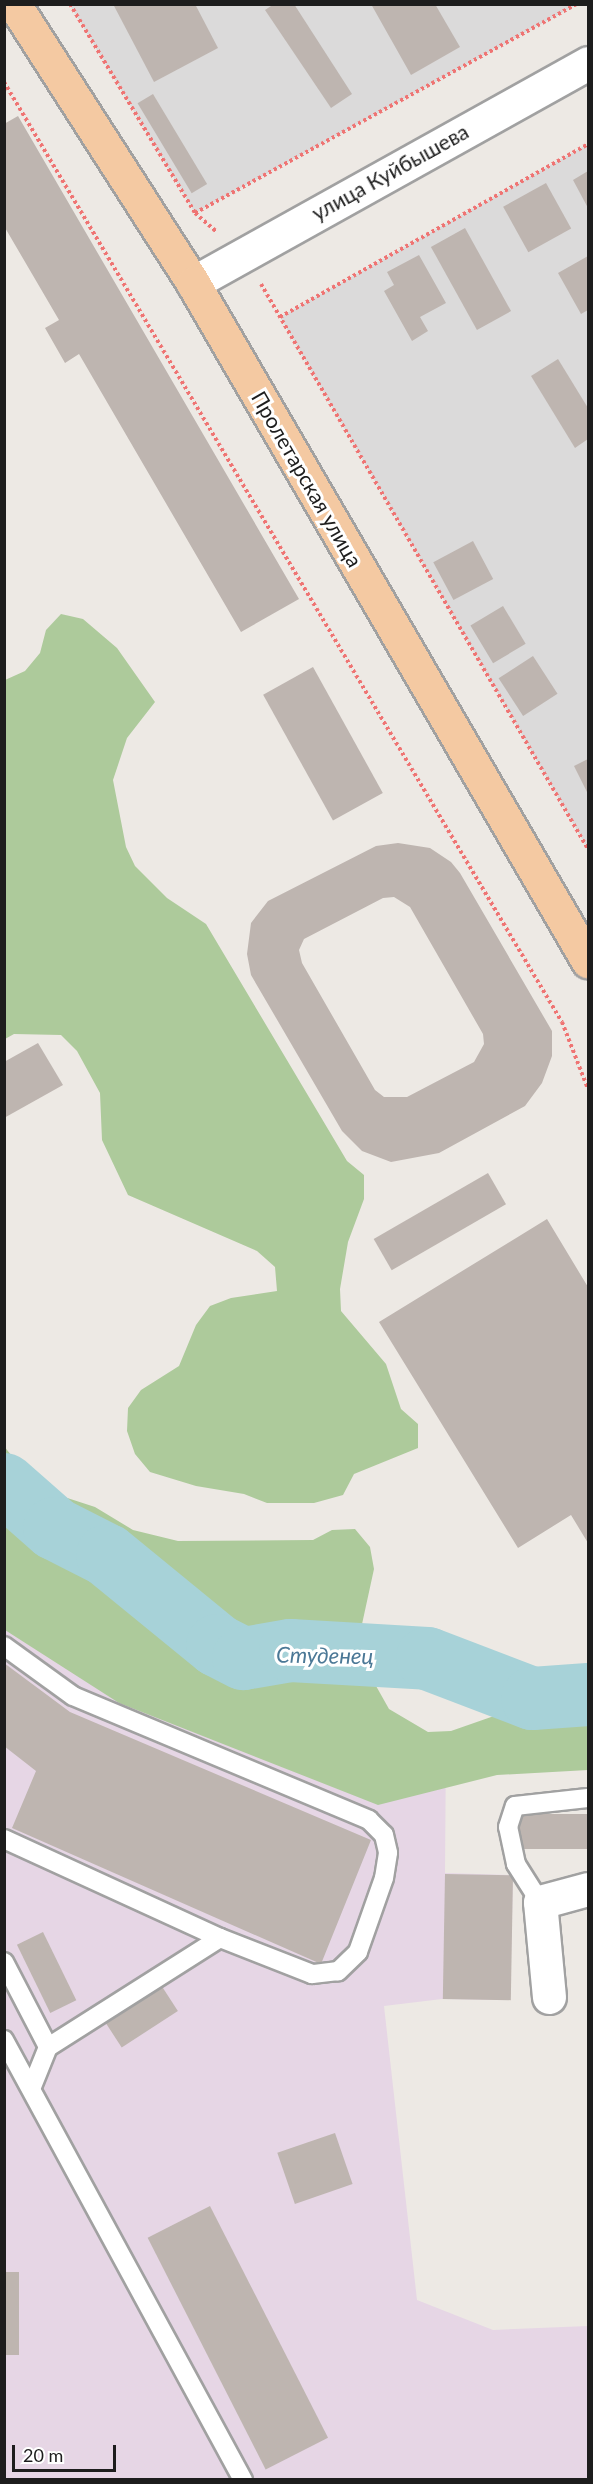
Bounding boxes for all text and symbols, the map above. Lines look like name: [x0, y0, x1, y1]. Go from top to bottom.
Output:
street label: улица Куйбышева: [307, 118, 473, 226]
street label: Пролетарская улица: [246, 387, 368, 571]
water label: Студенец: [276, 1641, 374, 1669]
scale bar: [15, 2433, 118, 2471]
text: 20 m: [23, 2444, 63, 2466]

